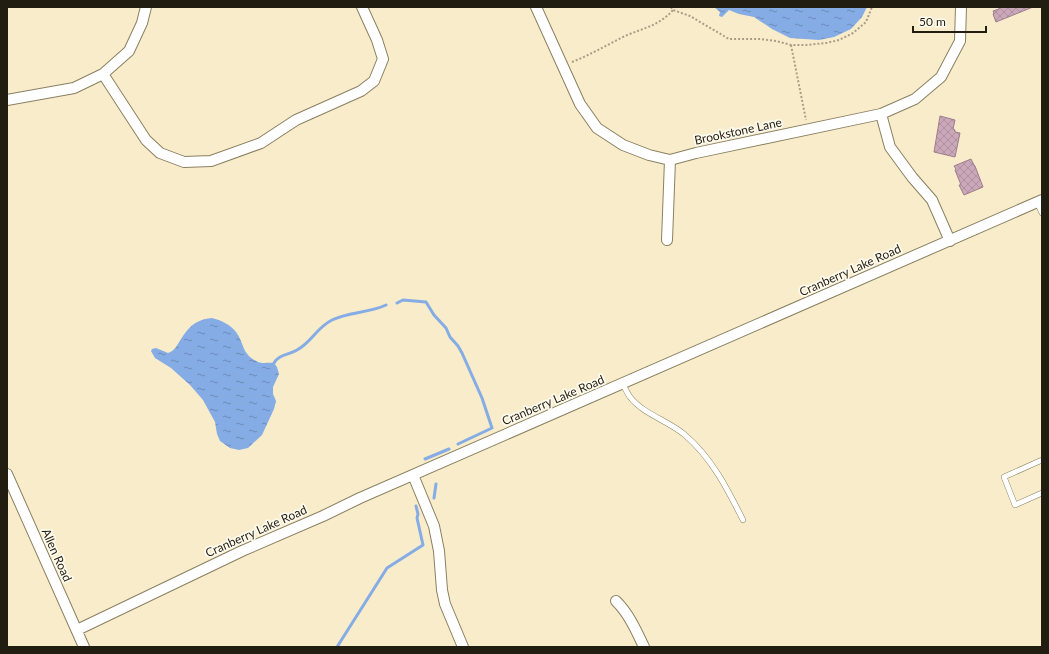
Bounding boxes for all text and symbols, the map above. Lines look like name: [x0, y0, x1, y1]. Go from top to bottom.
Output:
scale bar: [913, 8, 986, 34]
text: 50 m: [919, 14, 946, 29]
street label: Brookstone Lane: [693, 114, 783, 148]
street label: Cranberry Lake Road: [797, 241, 903, 299]
street label: Cranberry Lake Road: [500, 372, 606, 428]
street label: Cranberry Lake Road: [203, 502, 309, 560]
street label: Allen Road: [39, 526, 75, 584]

